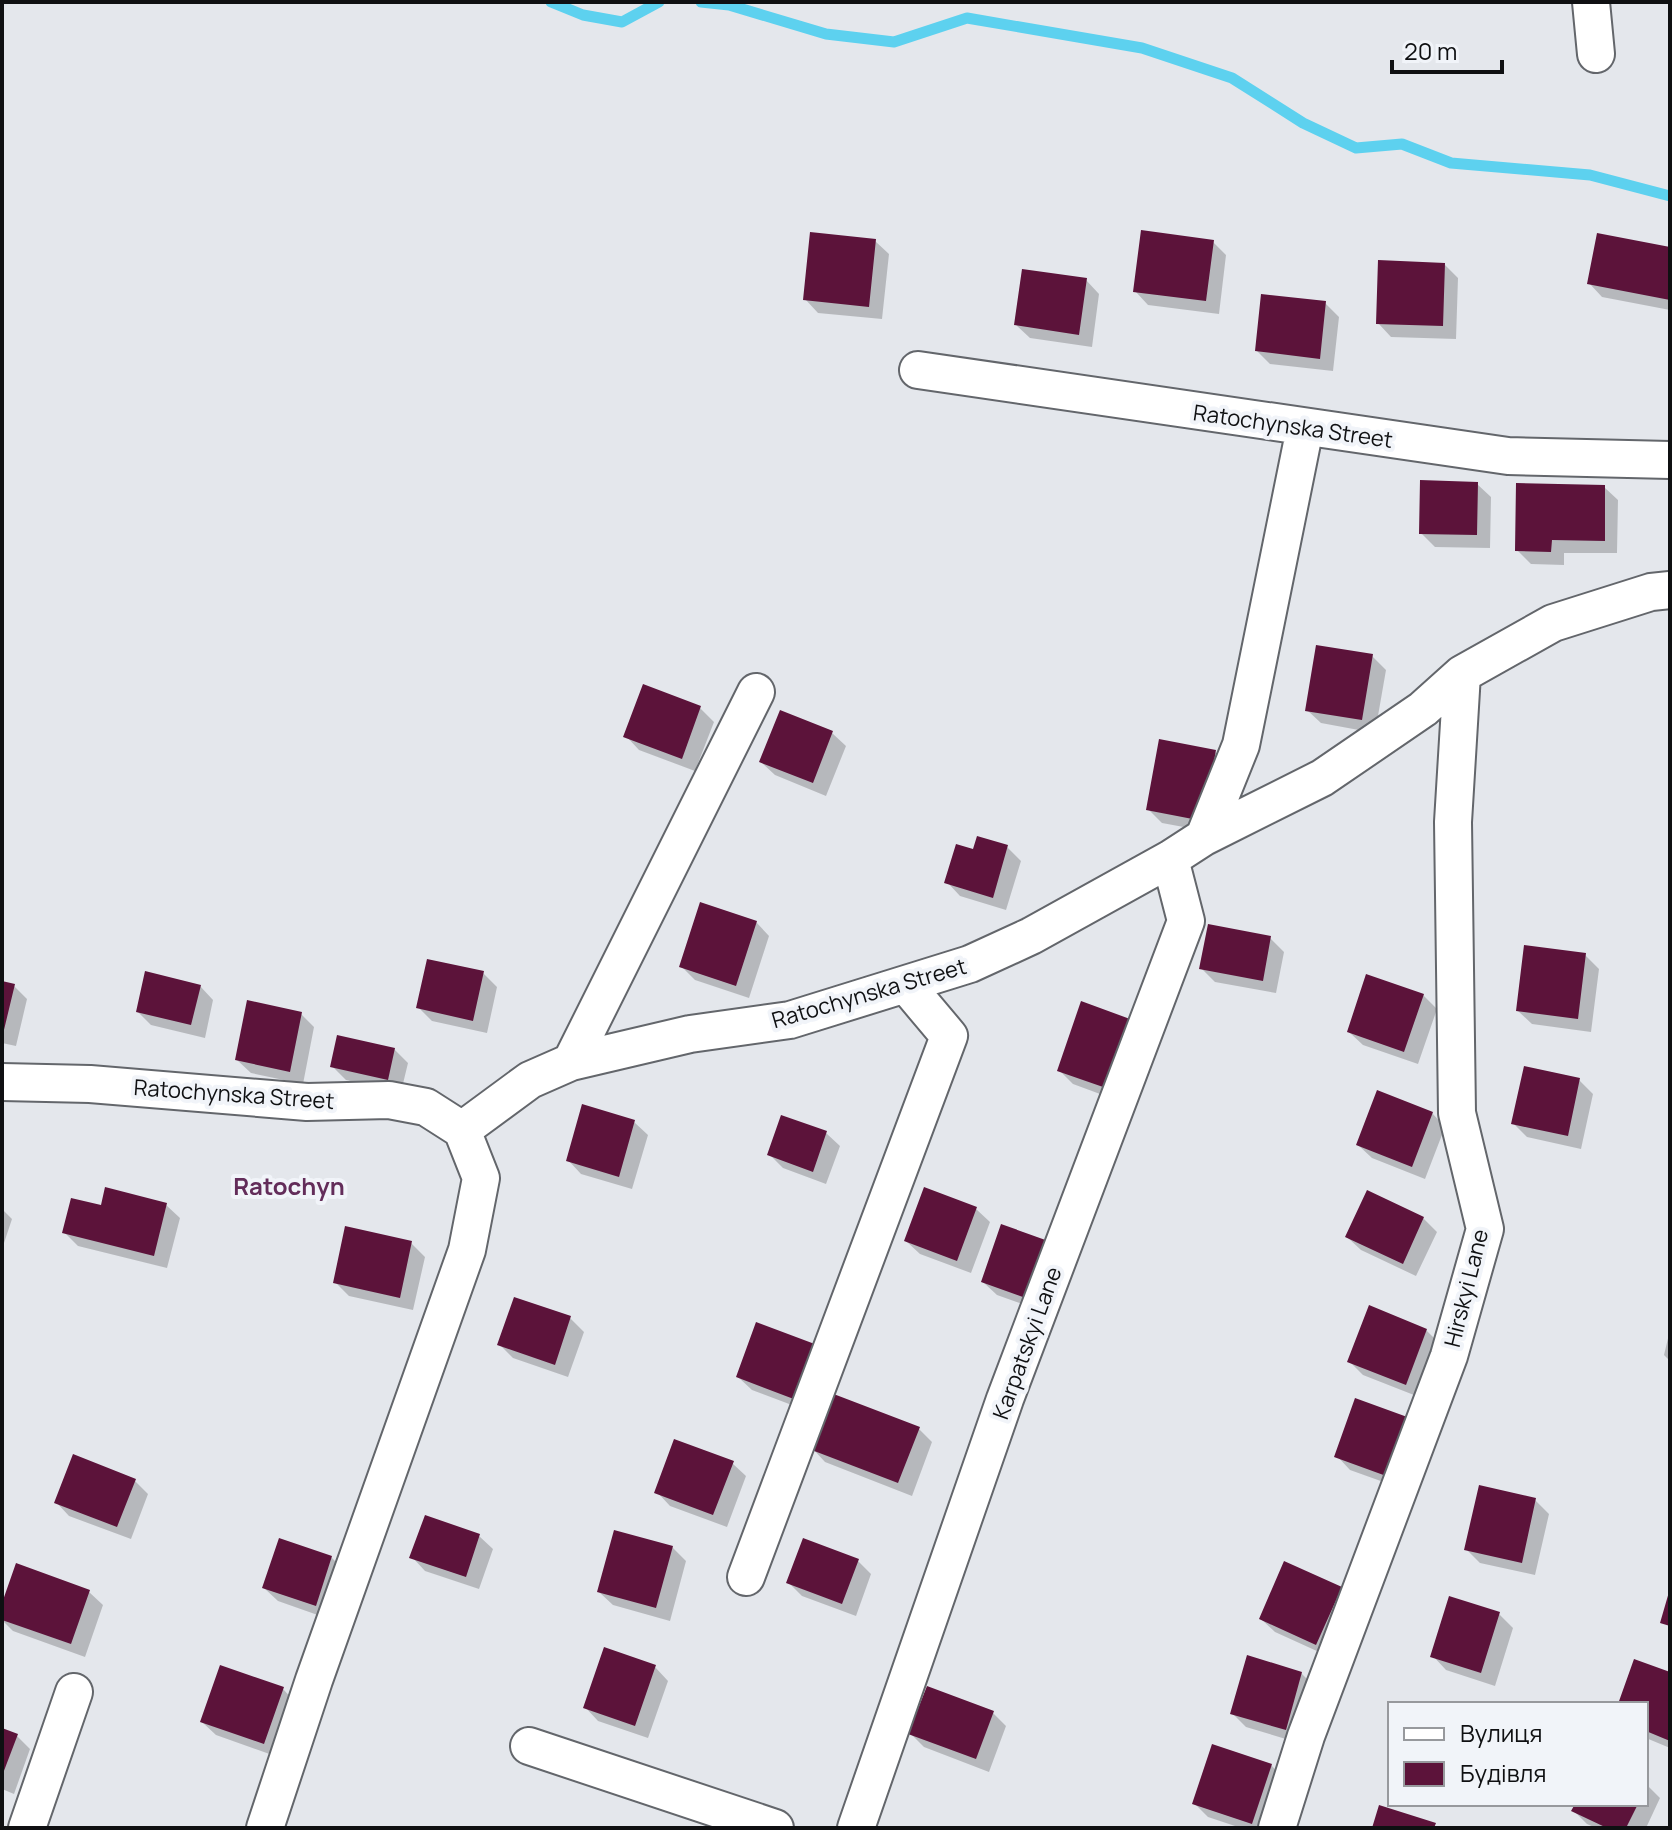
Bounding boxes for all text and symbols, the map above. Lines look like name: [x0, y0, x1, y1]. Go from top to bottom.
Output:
scale bar: [1392, 24, 1502, 74]
text: 20 m: [1404, 34, 1457, 67]
street label: Ratochynska Street: [1191, 397, 1395, 455]
street label: Ratochynska Street: [768, 951, 970, 1035]
street label: Ratochynska Street: [133, 1072, 336, 1116]
district label: Ratochyn: [233, 1169, 345, 1202]
street label: Hirskyi Lane: [1437, 1226, 1495, 1350]
street label: Karpatskyi Lane: [986, 1262, 1069, 1423]
legend: [1388, 1702, 1648, 1806]
text: Вулиця: [1460, 1716, 1542, 1749]
text: Будівля: [1460, 1756, 1547, 1789]

